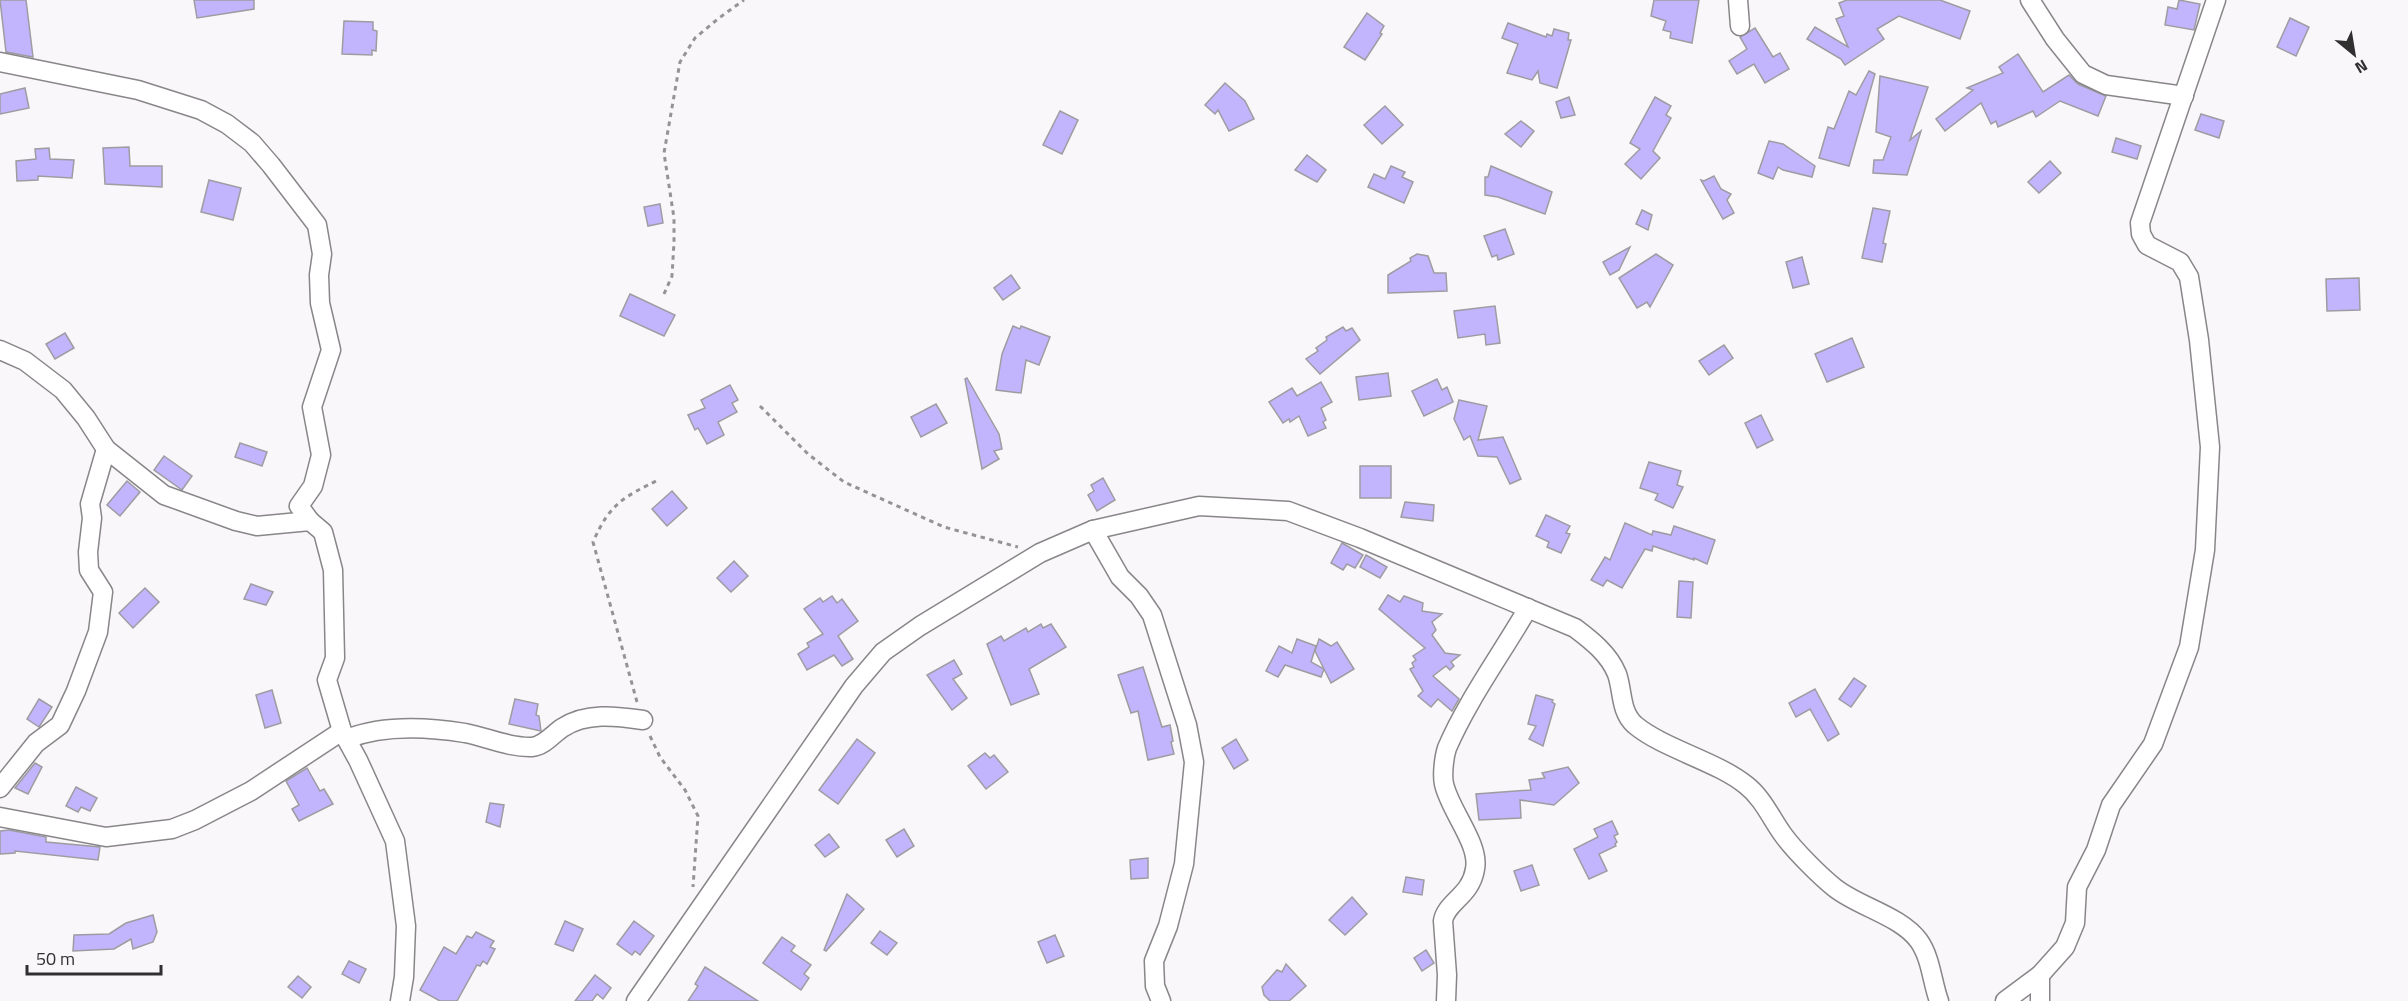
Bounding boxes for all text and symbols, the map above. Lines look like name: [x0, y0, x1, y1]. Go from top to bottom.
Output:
north arrow: [2324, 24, 2384, 84]
text: N: [2351, 54, 2372, 80]
scale bar: [27, 938, 160, 976]
text: 50 m: [36, 945, 75, 972]

